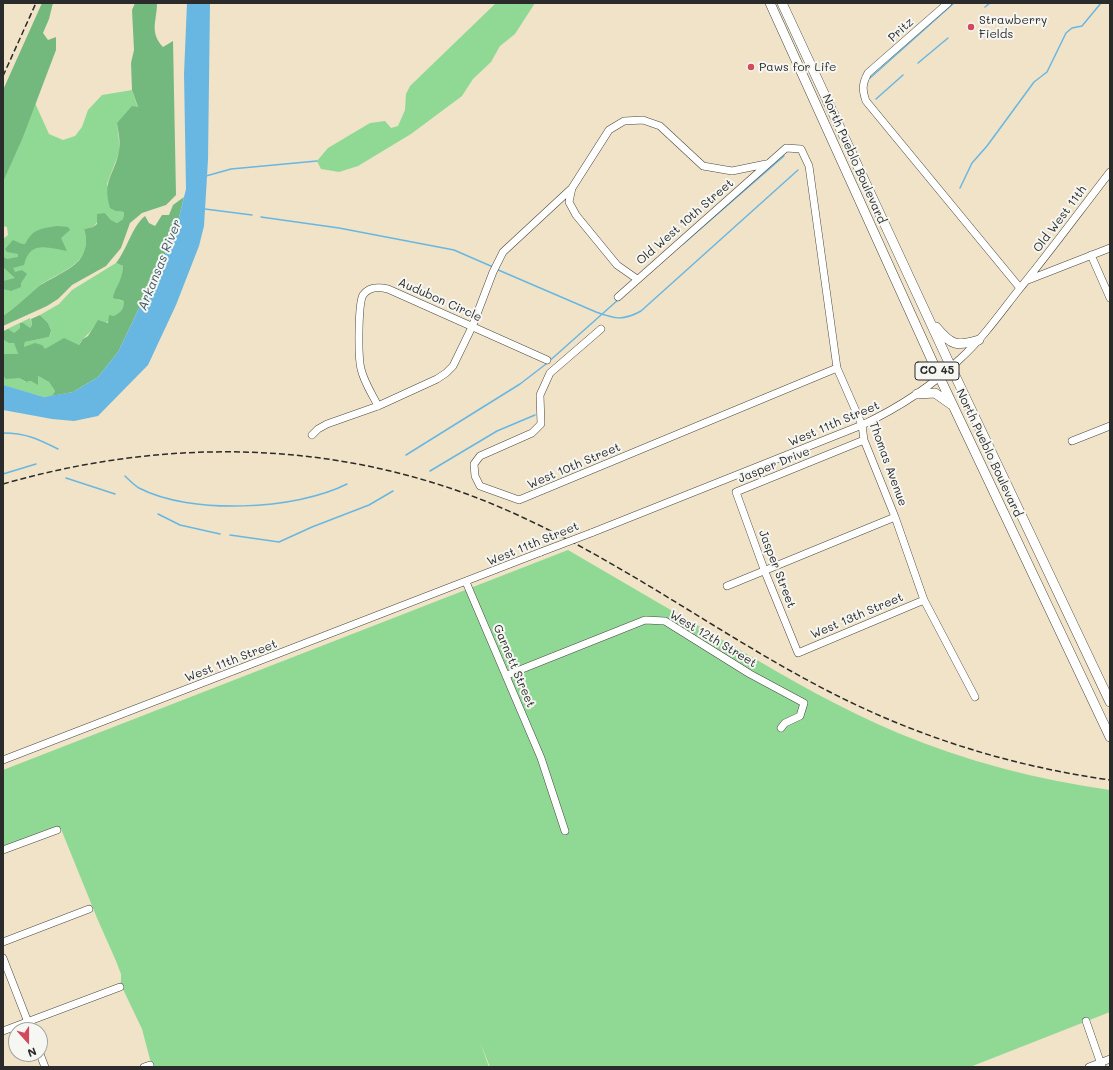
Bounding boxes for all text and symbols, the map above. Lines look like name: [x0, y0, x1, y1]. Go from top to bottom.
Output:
place label: Strawberry Fields: [979, 13, 1047, 41]
street label: Pritz: [885, 15, 917, 45]
marker: Strawberry Fields: [966, 22, 976, 32]
place label: Paws for Life: [759, 60, 837, 74]
marker: Paws for Life: [746, 62, 756, 72]
street label: North Pueblo Boulevard: [819, 92, 889, 226]
street label: Old West 10th Street: [634, 176, 736, 268]
street label: Old West 11th: [1030, 183, 1090, 255]
water label: Arkansas River: [135, 217, 185, 313]
street label: Audubon Circle: [396, 275, 484, 325]
road number: CO 45: [915, 362, 959, 380]
street label: North Pueblo Boulevard: [953, 387, 1025, 519]
street label: West 11th Street: [786, 398, 882, 450]
street label: Thomas Avenue: [866, 420, 910, 508]
street label: West 10th Street: [525, 440, 623, 492]
street label: Jasper Drive: [736, 444, 812, 486]
street label: West 11th Street: [485, 519, 581, 569]
street label: Jasper Street: [755, 528, 799, 610]
street label: West 13th Street: [808, 590, 906, 642]
street label: West 12th Street: [667, 607, 759, 671]
street label: Garnett Street: [490, 622, 538, 710]
street label: West 11th Street: [183, 637, 279, 685]
north arrow: [8, 1022, 48, 1062]
text: N: [26, 1044, 39, 1061]

